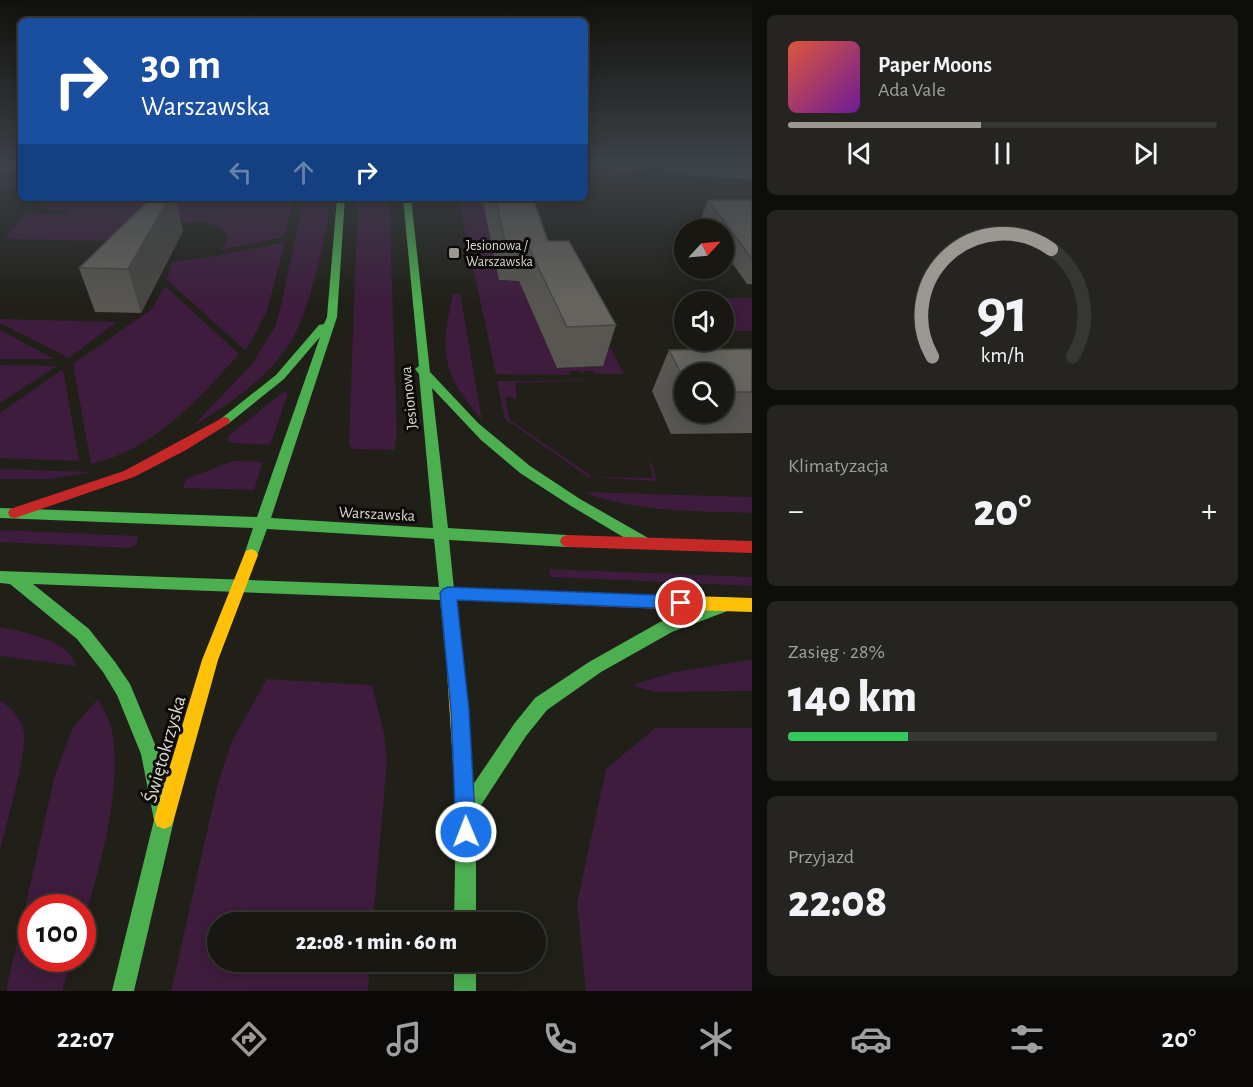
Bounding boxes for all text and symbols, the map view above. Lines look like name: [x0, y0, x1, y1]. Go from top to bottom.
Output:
icon: right: [42, 42, 120, 120]
text: 30 m: [141, 44, 221, 86]
text: Paper Moons: [878, 54, 992, 76]
text: Ada Vale: [878, 80, 946, 100]
text: Warszawska: [141, 93, 270, 120]
icon: previous: [843, 137, 876, 170]
icon: pause: [986, 137, 1019, 170]
icon: next: [1129, 137, 1162, 170]
icon: left: [224, 156, 257, 189]
icon: ahead: [287, 156, 320, 189]
icon: right: [350, 156, 383, 189]
north arrow: [674, 219, 734, 279]
map controls: [674, 219, 734, 423]
place label: Jesionowa / Warszawska: [466, 239, 534, 269]
marker: Jesionowa / Warszawska: [447, 246, 461, 260]
text: 91: [976, 281, 1029, 343]
button: sound: [674, 291, 734, 351]
text: km/h: [980, 346, 1025, 367]
button: search: [674, 363, 734, 423]
street label: Jesionowa: [398, 366, 420, 430]
text: Klimatyzacja: [788, 456, 889, 476]
text: 20°: [973, 489, 1032, 534]
text: −: [788, 495, 804, 528]
text: +: [1201, 495, 1217, 528]
street label: Warszawska: [338, 504, 416, 524]
pin: [655, 577, 706, 628]
icon: arrive: [664, 586, 697, 619]
text: Zasięg · 28%: [788, 642, 885, 662]
text: 140 km: [788, 675, 917, 720]
street label: Świętokrzyska: [139, 693, 190, 805]
position arrow: [434, 800, 498, 864]
text: Przyjazd: [788, 847, 854, 867]
text: 22:08: [788, 880, 887, 925]
speed limit sign: 100: [18, 894, 96, 972]
text: 22:08 · 1 min · 60 m: [296, 931, 457, 953]
icon: directions: [228, 1018, 270, 1060]
icon: music: [383, 1018, 425, 1060]
icon: phone: [539, 1018, 581, 1060]
icon: climate: [695, 1018, 737, 1060]
icon: car: [850, 1018, 892, 1060]
icon: filters: [1006, 1018, 1048, 1060]
text: 22:07: [57, 1025, 114, 1052]
text: 20°: [1161, 1025, 1196, 1052]

